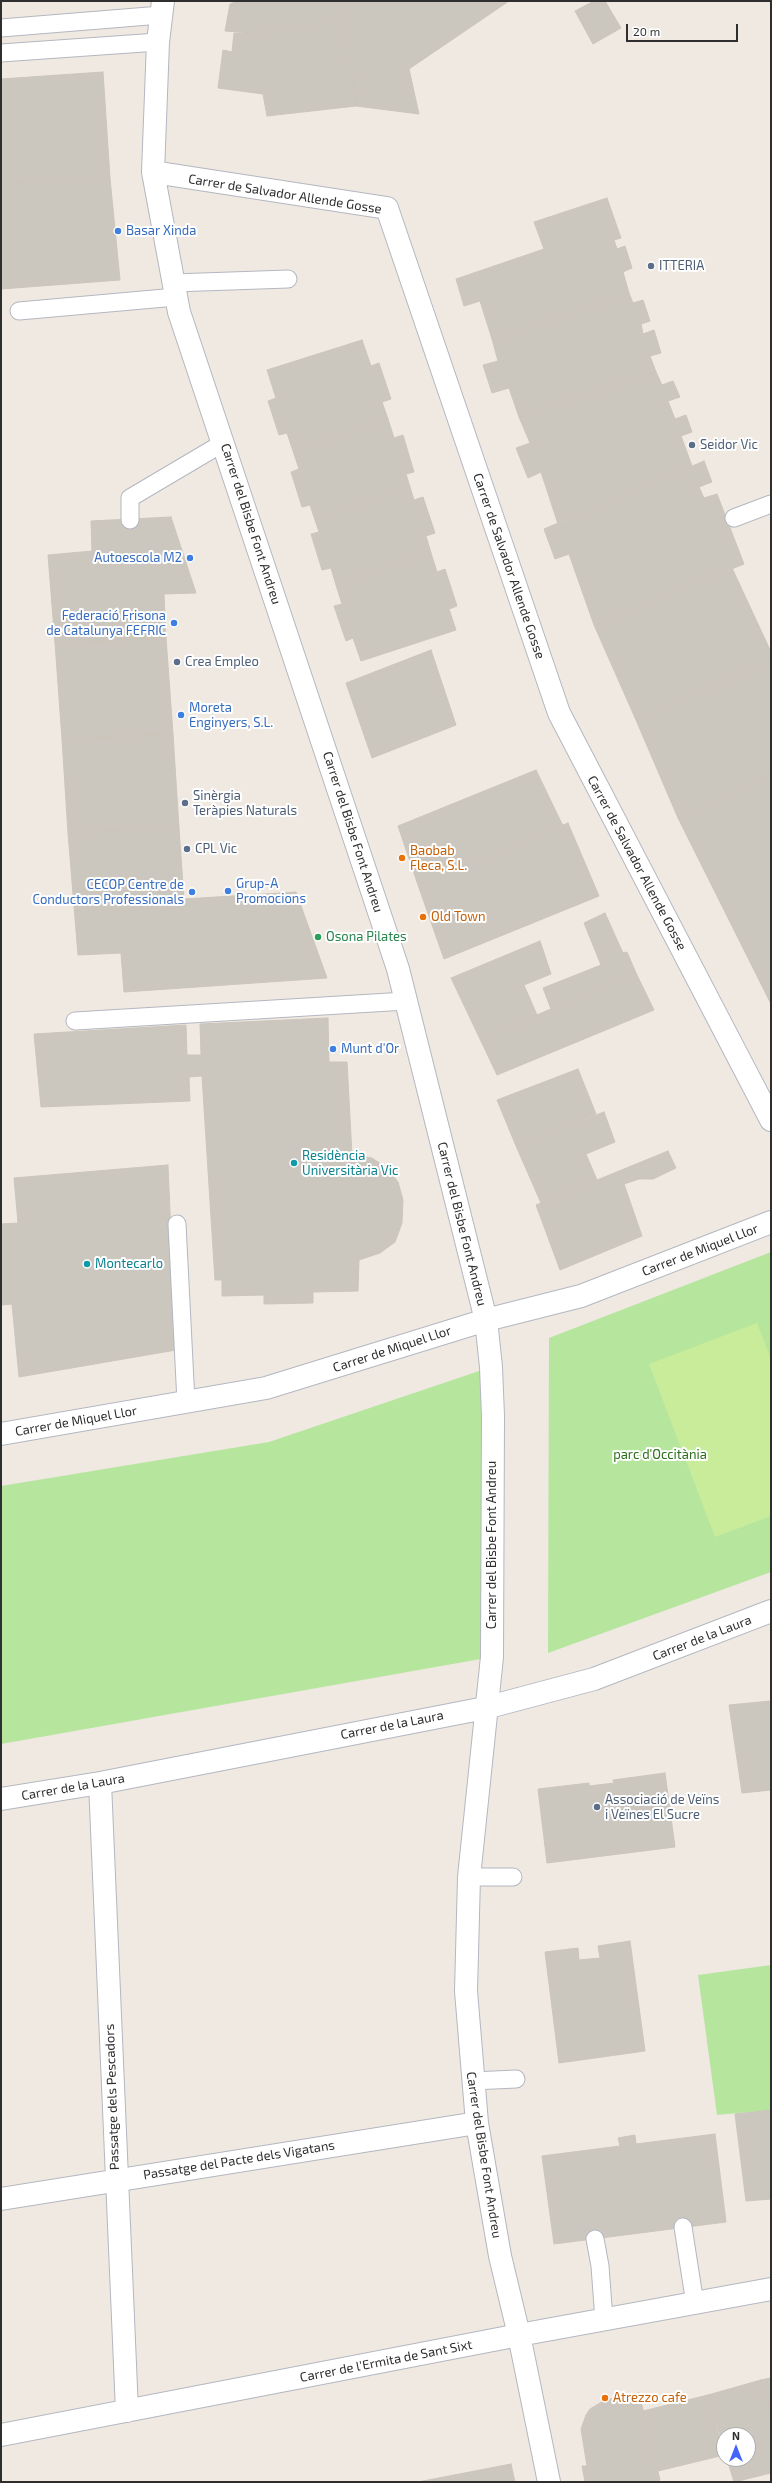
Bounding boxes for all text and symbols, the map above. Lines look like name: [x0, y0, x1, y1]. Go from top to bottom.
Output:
scale bar: [628, 16, 740, 42]
text: 20 m: [633, 24, 660, 38]
street label: Carrer de Salvador Allende Gosse: [187, 171, 383, 217]
place label: Basar Xinda: [126, 223, 196, 239]
marker: Basar Xinda: [113, 226, 123, 236]
place label: ITTERIA: [659, 258, 704, 274]
marker: ITTERIA: [646, 261, 656, 271]
place label: Seidor Vic: [700, 437, 758, 453]
marker: Seidor Vic: [687, 440, 697, 450]
street label: Carrer del Bisbe Font Andreu: [218, 442, 284, 606]
street label: Carrer de Salvador Allende Gosse: [470, 471, 548, 661]
place label: Autoescola M2: [94, 550, 182, 566]
marker: Autoescola M2: [185, 553, 195, 563]
place label: Federació Frisona de Catalunya FEFRIC: [46, 608, 166, 639]
marker: Federació Frisona de Catalunya FEFRIC: [169, 618, 179, 628]
place label: Crea Empleo: [185, 654, 259, 670]
marker: Crea Empleo: [172, 657, 182, 667]
place label: Moreta Enginyers, S.L.: [189, 700, 273, 731]
marker: Moreta Enginyers, S.L.: [176, 710, 186, 720]
street label: Carrer del Bisbe Font Andreu: [320, 750, 386, 914]
street label: Carrer de Salvador Allende Gosse: [584, 773, 690, 953]
place label: Sinèrgia Teràpies Naturals: [193, 788, 297, 819]
marker: Sinèrgia Teràpies Naturals: [180, 798, 190, 808]
place label: CPL Vic: [195, 841, 237, 857]
place label: Baobab Fleca, S.L.: [410, 843, 467, 874]
marker: CPL Vic: [182, 844, 192, 854]
marker: Baobab Fleca, S.L.: [397, 853, 407, 863]
place label: Grup-A Promocions: [236, 876, 306, 907]
place label: CECOP Centre de Conductors Professionals: [33, 877, 184, 908]
marker: Grup-A Promocions: [223, 886, 233, 896]
marker: CECOP Centre de Conductors Professionals: [187, 887, 197, 897]
place label: Old Town: [431, 909, 486, 925]
marker: Old Town: [418, 912, 428, 922]
place label: Osona Pilates: [326, 929, 407, 945]
marker: Osona Pilates: [313, 932, 323, 942]
place label: Munt d'Or: [341, 1041, 399, 1057]
marker: Munt d'Or: [328, 1044, 338, 1054]
street label: Carrer del Bisbe Font Andreu: [434, 1140, 490, 1308]
place label: Residència Universitària Vic: [302, 1148, 398, 1179]
marker: Residència Universitària Vic: [289, 1158, 299, 1168]
street label: Carrer de Miquel Llor: [640, 1221, 760, 1279]
place label: Montecarlo: [95, 1256, 163, 1272]
marker: Montecarlo: [82, 1259, 92, 1269]
street label: Carrer de Miquel Llor: [331, 1322, 453, 1376]
street label: Carrer de Miquel Llor: [14, 1403, 138, 1439]
park label: parc d'Occitània: [613, 1447, 707, 1463]
street label: Carrer del Bisbe Font Andreu: [484, 1461, 500, 1629]
street label: Carrer de la Laura: [650, 1612, 754, 1664]
street label: Carrer de la Laura: [339, 1707, 445, 1743]
street label: Carrer de la Laura: [20, 1770, 126, 1804]
place label: Associació de Veïns i Veïnes El Sucre: [605, 1792, 719, 1823]
marker: Associació de Veïns i Veïnes El Sucre: [592, 1802, 602, 1812]
street label: Passatge dels Pescadors: [102, 2024, 122, 2170]
street label: Carrer del Bisbe Font Andreu: [463, 2071, 505, 2239]
street label: Passatge del Pacte dels Vigatans: [142, 2137, 336, 2183]
street label: Carrer de l'Ermita de Sant Sixt: [299, 2337, 473, 2385]
place label: Atrezzo cafe: [613, 2390, 687, 2406]
marker: Atrezzo cafe: [600, 2393, 610, 2403]
north arrow: [716, 2427, 756, 2467]
text: N: [732, 2429, 740, 2442]

